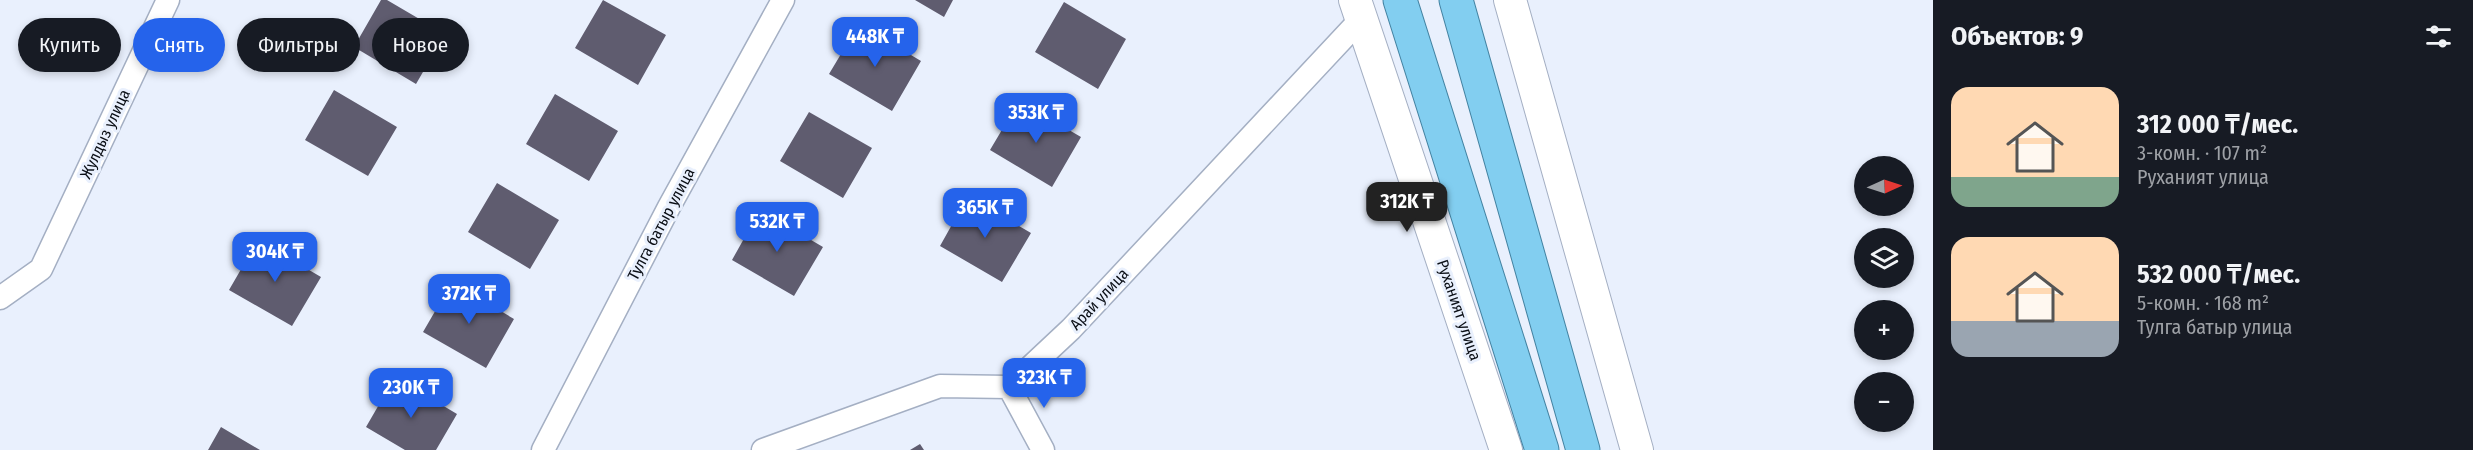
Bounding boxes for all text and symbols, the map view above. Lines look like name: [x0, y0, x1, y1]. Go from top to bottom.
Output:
pin: 448K ₸: [826, 17, 924, 68]
chip: Купить: [18, 18, 121, 72]
chip: Снять: [133, 18, 225, 72]
chip: Фильтры: [237, 18, 360, 72]
chip: Новое: [372, 18, 469, 72]
icon: filters: [2422, 20, 2455, 53]
text: Объектов: 9: [1951, 21, 2084, 52]
text: 448K ₸: [846, 24, 904, 48]
street label: Жулдыз улица: [76, 86, 134, 182]
pin: 353K ₸: [987, 93, 1085, 144]
text: 353K ₸: [1008, 100, 1064, 124]
text: 312 000 ₸/мес.: [2137, 109, 2298, 140]
icon: home: [1999, 111, 2071, 183]
text: 3-комн. · 107 m²: [2137, 141, 2267, 165]
north arrow: [1854, 156, 1914, 216]
map controls: [1854, 156, 1914, 432]
street label: Тулга батыр улица: [623, 165, 699, 283]
text: Руханият улица: [2137, 165, 2269, 189]
pin: 312K ₸: [1358, 182, 1456, 233]
pin: 365K ₸: [936, 188, 1034, 239]
text: 312K ₸: [1380, 189, 1434, 213]
text: 365K ₸: [957, 195, 1013, 219]
pin: 532K ₸: [728, 202, 826, 253]
text: 532K ₸: [750, 209, 804, 233]
button: layers: [1854, 228, 1914, 288]
pin: 304K ₸: [226, 232, 324, 283]
text: 304K ₸: [246, 239, 304, 263]
street label: Руханият улица: [1433, 257, 1485, 363]
text: 532 000 ₸/мес.: [2137, 259, 2300, 290]
icon: home: [1999, 261, 2071, 333]
street label: Арай улица: [1066, 264, 1132, 334]
pin: 372K ₸: [420, 274, 518, 325]
text: 372K ₸: [442, 281, 496, 305]
text: 5-комн. · 168 m²: [2137, 291, 2269, 315]
button: +: [1854, 300, 1914, 360]
text: Тулга батыр улица: [2137, 315, 2292, 339]
pin: 323K ₸: [995, 358, 1093, 409]
text: 323K ₸: [1017, 365, 1071, 389]
pin: 230K ₸: [362, 368, 460, 419]
button: −: [1854, 372, 1914, 432]
text: 230K ₸: [383, 375, 439, 399]

